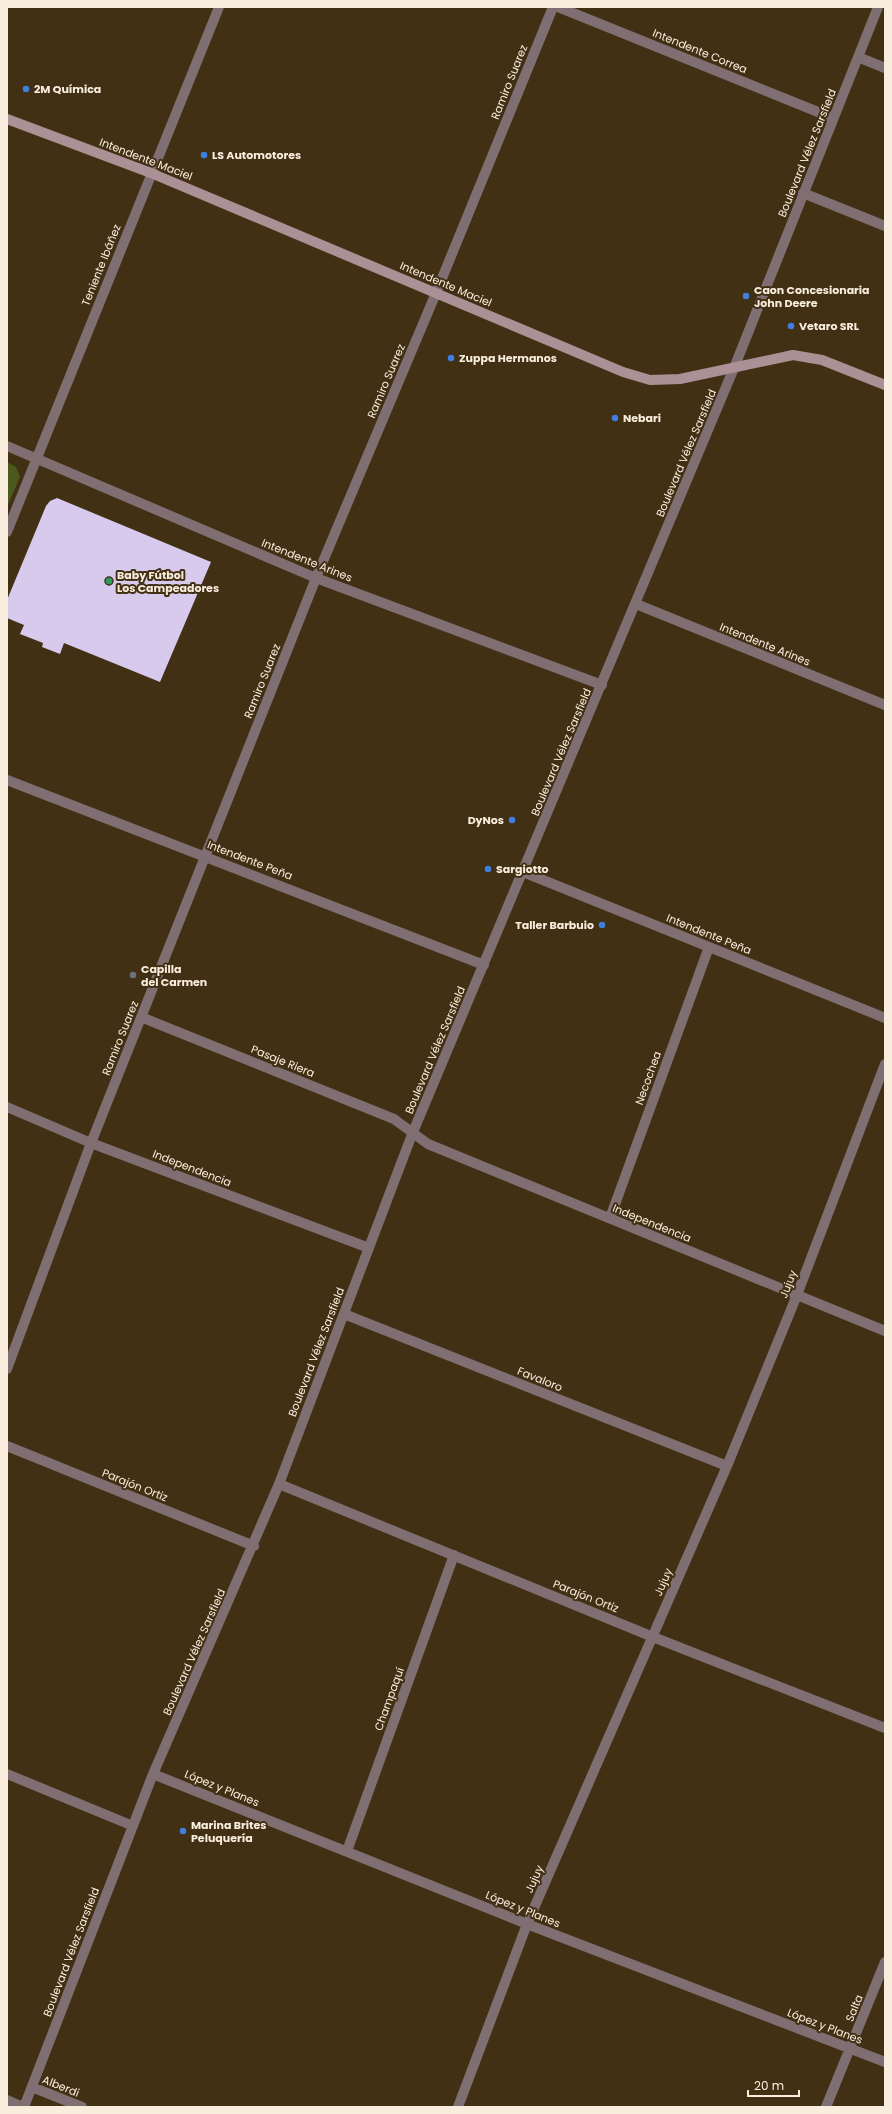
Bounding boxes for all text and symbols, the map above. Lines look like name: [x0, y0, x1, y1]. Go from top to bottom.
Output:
street label: Intendente Correa: [650, 25, 750, 77]
street label: Ramiro Suarez: [487, 42, 531, 122]
place label: 2M Química: [34, 81, 101, 97]
marker: 2M Química: [21, 84, 31, 94]
street label: Boulevard Vélez Sarsfield: [774, 86, 840, 220]
street label: Intendente Maciel: [97, 134, 195, 184]
place label: LS Automotores: [212, 147, 301, 163]
marker: LS Automotores: [199, 150, 209, 160]
street label: Teniente Ibáñez: [77, 222, 125, 308]
street label: Intendente Maciel: [398, 257, 494, 311]
place label: Caon Concesionaria John Deere: [754, 282, 870, 311]
marker: Caon Concesionaria John Deere: [741, 291, 751, 301]
place label: Vetaro SRL: [799, 318, 860, 334]
marker: Vetaro SRL: [786, 321, 796, 331]
street label: Ramiro Suarez: [363, 341, 409, 421]
place label: Zuppa Hermanos: [459, 350, 557, 366]
marker: Zuppa Hermanos: [446, 353, 456, 363]
street label: Boulevard Vélez Sarsfield: [652, 387, 720, 519]
place label: Nebari: [623, 410, 661, 426]
marker: Nebari: [610, 413, 620, 423]
street label: Intendente Arines: [259, 535, 355, 586]
place label: Baby Fútbol Los Campeadores: [117, 567, 219, 596]
marker: Baby Fútbol Los Campeadores: [104, 576, 114, 586]
street label: Intendente Arines: [717, 619, 813, 670]
street label: Ramiro Suarez: [240, 641, 284, 721]
street label: Boulevard Vélez Sarsfield: [527, 686, 595, 818]
place label: DyNos: [468, 812, 504, 828]
marker: DyNos: [507, 815, 517, 825]
street label: Intendente Peña: [205, 836, 295, 884]
place label: Sargiotto: [496, 861, 549, 877]
marker: Sargiotto: [483, 864, 493, 874]
street label: Intendente Peña: [664, 910, 754, 958]
place label: Taller Barbuio: [515, 917, 594, 933]
marker: Taller Barbuio: [597, 920, 607, 930]
place label: Capilla del Carmen: [141, 961, 207, 990]
marker: Capilla del Carmen: [128, 970, 138, 980]
street label: Boulevard Vélez Sarsfield: [401, 984, 469, 1116]
street label: Ramiro Suarez: [98, 998, 142, 1078]
street label: Pasaje Riera: [249, 1041, 317, 1081]
street label: Necochea: [631, 1049, 665, 1107]
street label: Independencia: [150, 1146, 234, 1190]
street label: Independencia: [610, 1200, 694, 1246]
street label: Jujuy: [775, 1267, 801, 1300]
street label: Boulevard Vélez Sarsfield: [284, 1285, 348, 1419]
street label: Favaloro: [515, 1363, 565, 1395]
street label: Parajón Ortiz: [100, 1465, 170, 1505]
street label: Jujuy: [650, 1565, 676, 1598]
street label: Parajón Ortiz: [551, 1576, 621, 1616]
street label: Boulevard Vélez Sarsfield: [159, 1586, 229, 1718]
street label: Champaquí: [370, 1665, 408, 1733]
street label: López y Planes: [182, 1766, 262, 1810]
place label: Marina Brites Peluquería: [191, 1817, 266, 1846]
marker: Marina Brites Peluquería: [178, 1826, 188, 1836]
street label: Jujuy: [521, 1862, 547, 1895]
street label: Boulevard Vélez Sarsfield: [39, 1885, 103, 2019]
street label: López y Planes: [483, 1887, 563, 1931]
street label: Salta: [841, 1992, 867, 2024]
street label: López y Planes: [785, 2004, 865, 2048]
street label: Alberdi: [40, 2071, 82, 2101]
scale bar: [748, 2072, 799, 2098]
text: 20 m: [754, 2077, 784, 2094]

